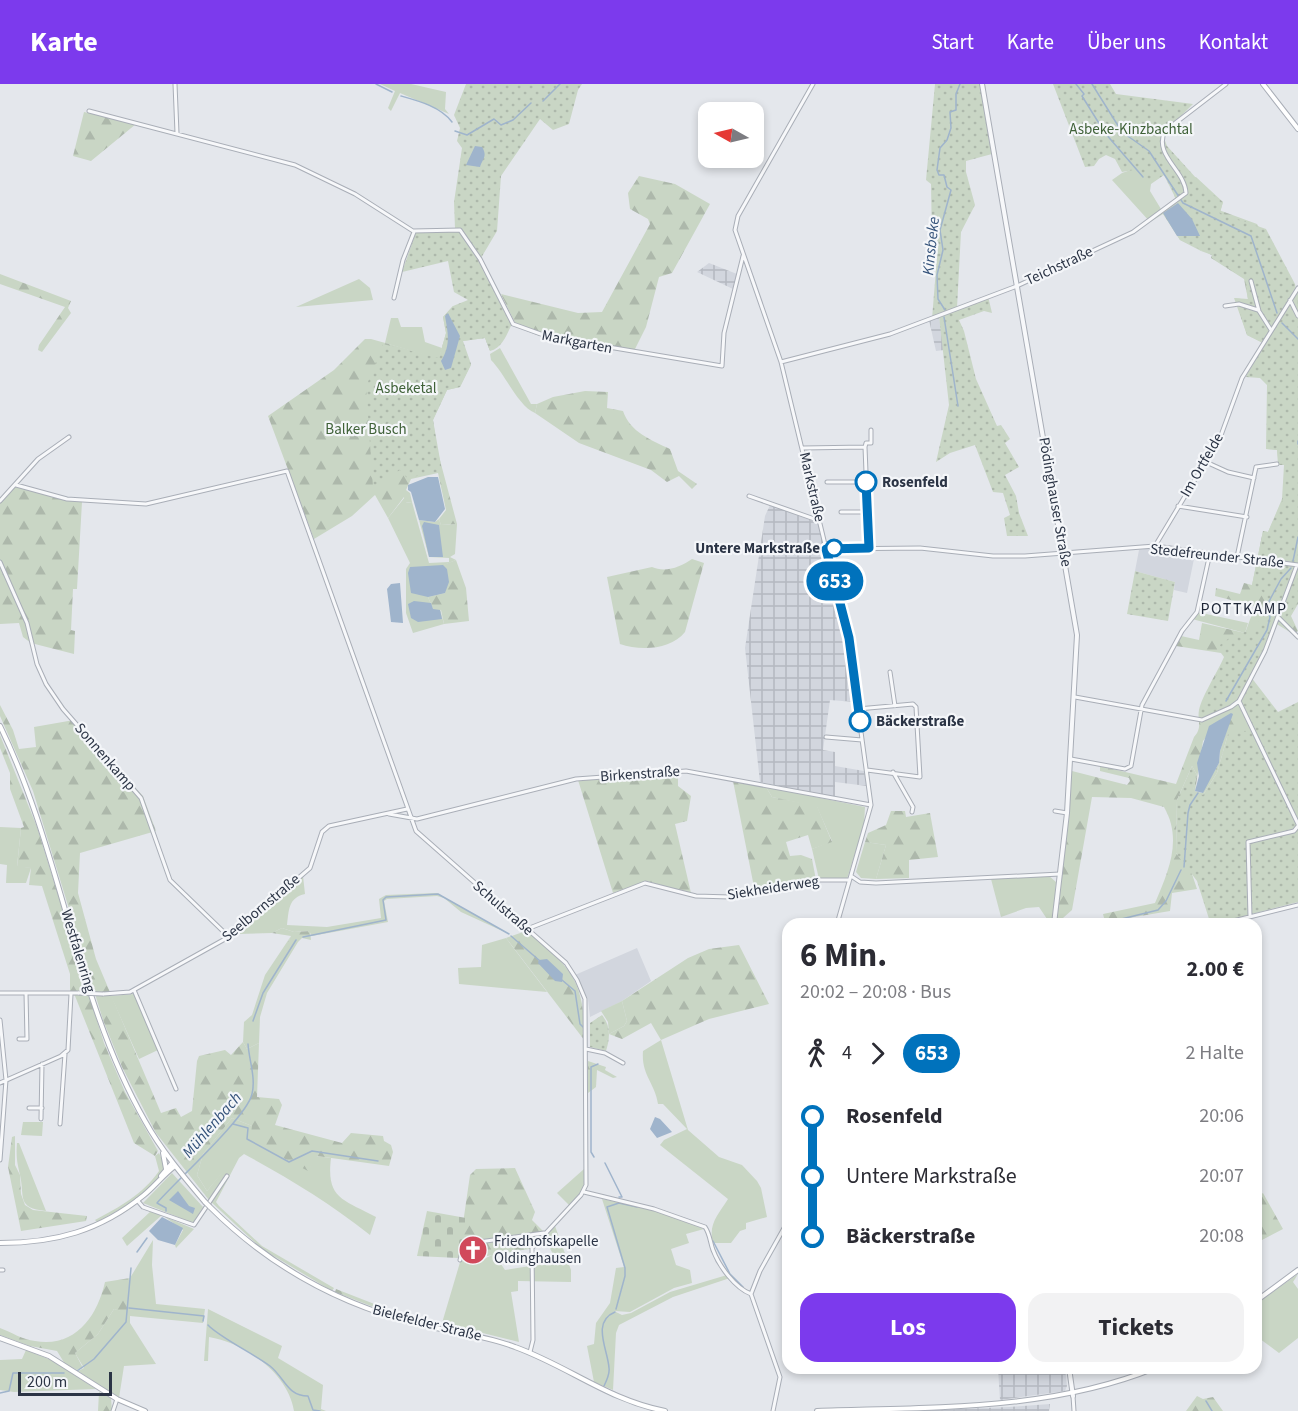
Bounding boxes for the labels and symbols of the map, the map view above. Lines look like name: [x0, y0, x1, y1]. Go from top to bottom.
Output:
north arrow: [698, 102, 764, 168]
park label: Asbeke-Kinzbachtal: [1069, 119, 1193, 140]
water label: Kinsbeke: [917, 215, 945, 276]
street label: Teichstraße: [1022, 241, 1096, 291]
street label: Markgarten: [540, 325, 614, 359]
park label: Asbeketal: [375, 378, 437, 399]
park label: Balker Busch: [325, 419, 407, 440]
street label: Im Ortfelde: [1175, 429, 1229, 501]
street label: Pödinghauser Straße: [1033, 436, 1077, 568]
street label: Markstraße: [794, 450, 830, 524]
marker: Rosenfeld: [855, 471, 877, 493]
place label: Rosenfeld: [882, 472, 948, 493]
place label: Untere Markstraße: [695, 538, 820, 559]
marker: Untere Markstraße: [825, 539, 843, 557]
street label: Stedefreunder Straße: [1149, 539, 1285, 573]
line badge: 653: [800, 562, 870, 600]
district label: POTTKAMP: [1201, 598, 1287, 620]
marker: Bäckerstraße: [849, 710, 871, 732]
place label: Bäckerstraße: [876, 711, 964, 732]
street label: Sonnenkamp: [70, 718, 140, 796]
street label: Birkenstraße: [599, 761, 681, 787]
street label: Seelbornstraße: [217, 869, 305, 947]
street label: Siekheiderweg: [726, 870, 821, 906]
street label: Schulstraße: [468, 876, 538, 940]
street label: Westfalenring: [55, 907, 101, 996]
water label: Mühlenbach: [177, 1087, 247, 1163]
place label: Friedhofskapelle Oldinghausen: [494, 1231, 598, 1269]
church icon: Friedhofskapelle Oldinghausen: [457, 1234, 489, 1266]
street label: Bielefelder Straße: [370, 1299, 484, 1347]
scale bar: [18, 1369, 112, 1396]

